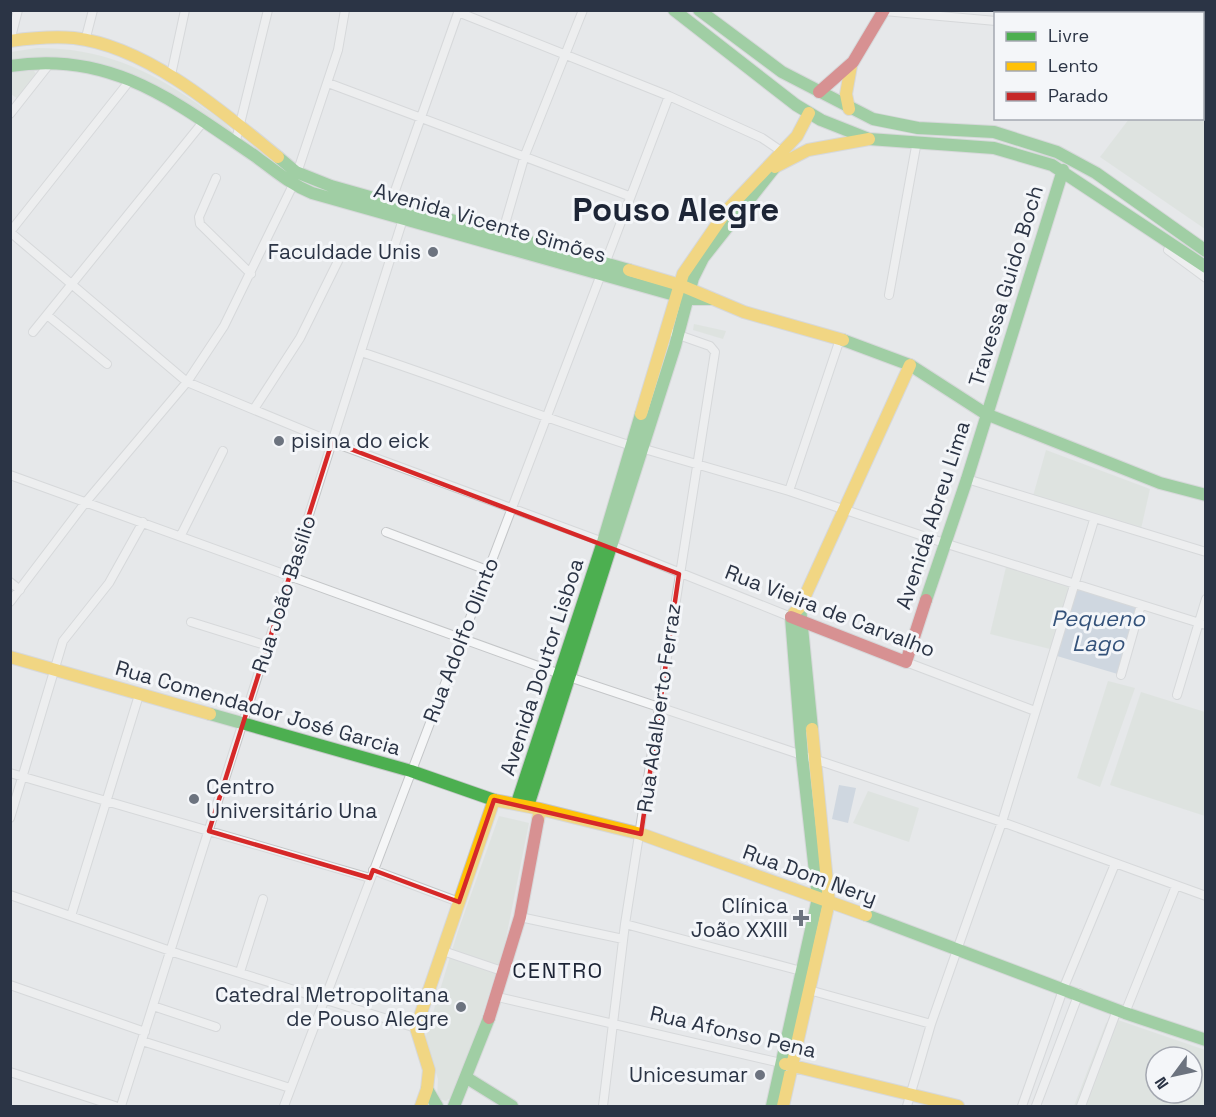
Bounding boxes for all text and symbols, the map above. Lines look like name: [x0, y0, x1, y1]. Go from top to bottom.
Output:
legend: [994, 12, 1204, 120]
text: Livre: [1048, 24, 1089, 47]
text: Lento: [1048, 54, 1098, 77]
text: Parado: [1048, 84, 1108, 107]
street label: Avenida Vicente Simões: [371, 176, 609, 269]
street label: Travessa Guido Boch: [962, 182, 1049, 390]
district label: Pouso Alegre: [573, 189, 779, 231]
place label: Faculdade Unis: [268, 238, 421, 265]
marker: Faculdade Unis: [426, 245, 440, 259]
street label: Avenida Abreu Lima: [889, 417, 976, 613]
place label: pisina do eick: [291, 427, 430, 454]
marker: pisina do eick: [272, 434, 286, 448]
street label: Rua João Basílio: [245, 512, 322, 676]
street label: Rua Adolfo Olinto: [417, 554, 504, 726]
street label: Avenida Doutor Lisboa: [494, 555, 589, 779]
street label: Rua Vieira de Carvalho: [721, 558, 939, 663]
street label: Rua Adalberto Ferraz: [630, 602, 687, 814]
water label: Pequeno Lago: [1051, 604, 1146, 657]
street label: Rua Comendador José Garcia: [112, 654, 404, 761]
place label: Centro Universitário Una: [206, 773, 377, 824]
marker: Centro Universitário Una: [187, 792, 201, 806]
street label: Rua Dom Nery: [739, 838, 881, 911]
place label: Clínica João XXIII: [691, 892, 788, 943]
marker: Clínica João XXIII: [792, 909, 810, 927]
district label: CENTRO: [512, 956, 604, 984]
place label: Catedral Metropolitana de Pouso Alegre: [215, 981, 449, 1032]
street label: Rua Afonso Pena: [647, 999, 819, 1064]
marker: Catedral Metropolitana de Pouso Alegre: [454, 1000, 468, 1014]
north arrow: [1144, 1045, 1204, 1105]
place label: Unicesumar: [629, 1061, 748, 1088]
marker: Unicesumar: [753, 1068, 767, 1082]
text: N: [1150, 1073, 1174, 1093]

